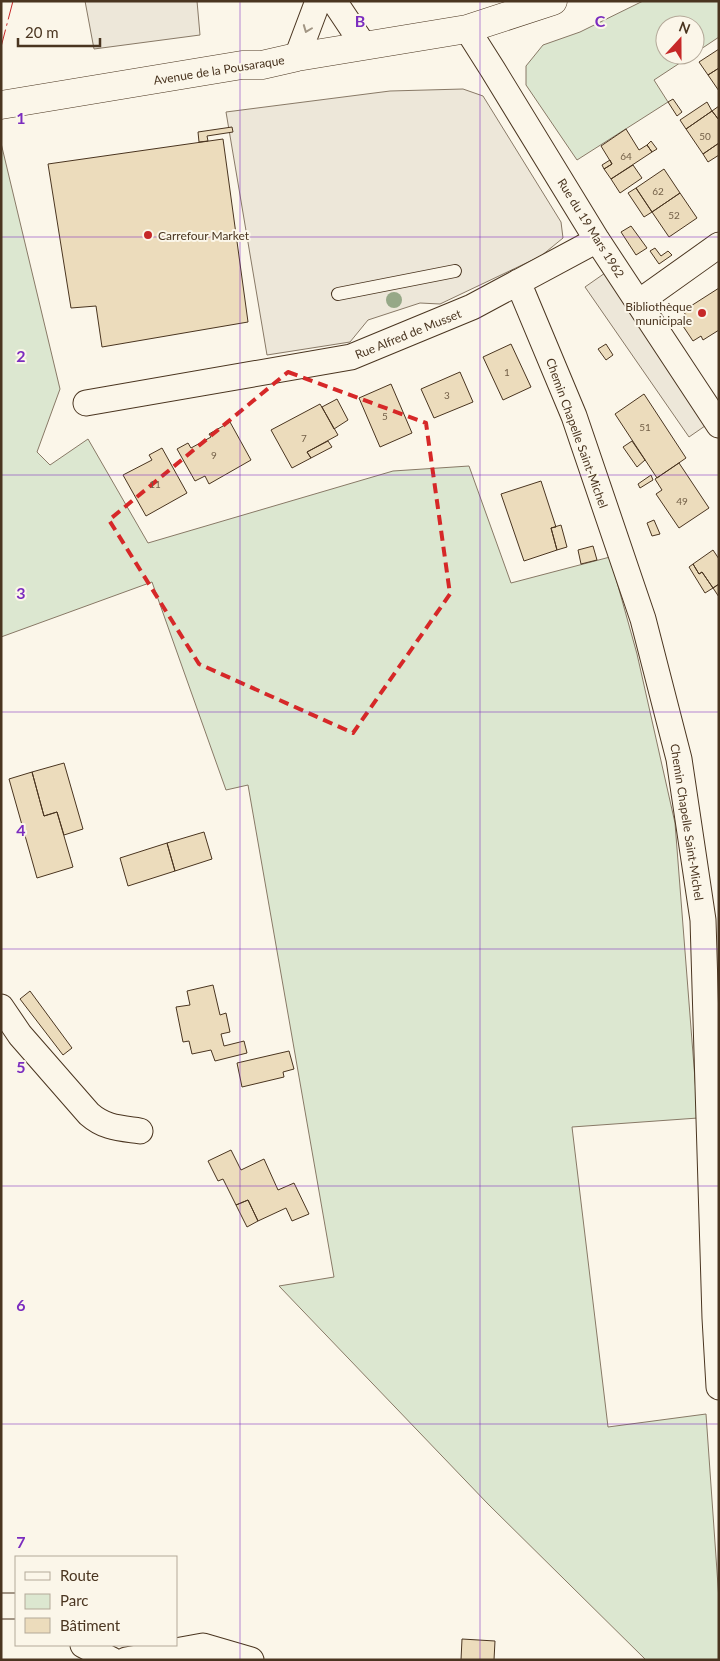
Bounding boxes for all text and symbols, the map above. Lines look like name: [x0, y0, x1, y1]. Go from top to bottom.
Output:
text: B: [355, 11, 365, 30]
text: C: [595, 11, 606, 30]
scale bar: [18, 15, 100, 47]
north arrow: [655, 15, 705, 65]
text: N: [677, 18, 693, 37]
text: 20 m: [25, 23, 59, 41]
one-way arrow: [303, 24, 314, 33]
street label: Avenue de la Pousaraque: [152, 52, 286, 88]
text: 1: [16, 108, 26, 127]
house number: 50: [699, 130, 711, 142]
house number: 64: [620, 150, 632, 162]
street label: Rue du 19 Mars 1962: [554, 176, 628, 280]
house number: 62: [652, 185, 664, 197]
house number: 52: [668, 209, 680, 221]
place label: Carrefour Market: [158, 228, 250, 243]
marker: Carrefour Market: [142, 229, 154, 241]
place label: Bibliothèque municipale: [625, 299, 692, 328]
street label: Rue Alfred de Musset: [353, 306, 464, 362]
marker: Bibliothèque municipale: [696, 307, 708, 319]
text: 2: [16, 346, 26, 365]
street label: Chemin Chapelle Saint-Michel: [543, 356, 611, 510]
house number: 1: [504, 366, 510, 378]
house number: 3: [444, 389, 450, 401]
house number: 5: [382, 410, 388, 422]
house number: 51: [639, 421, 651, 433]
house number: 7: [301, 432, 307, 444]
house number: 9: [211, 449, 217, 461]
house number: 11: [149, 478, 161, 490]
house number: 49: [676, 495, 688, 507]
text: 3: [16, 583, 26, 602]
street label: Chemin Chapelle Saint-Michel: [667, 743, 707, 901]
text: 4: [16, 820, 26, 839]
text: 5: [16, 1057, 26, 1076]
text: 6: [16, 1295, 26, 1314]
text: 7: [16, 1532, 26, 1551]
legend: [15, 1556, 178, 1646]
text: Route: [60, 1566, 99, 1584]
text: Parc: [60, 1591, 89, 1609]
text: Bâtiment: [60, 1616, 121, 1634]

